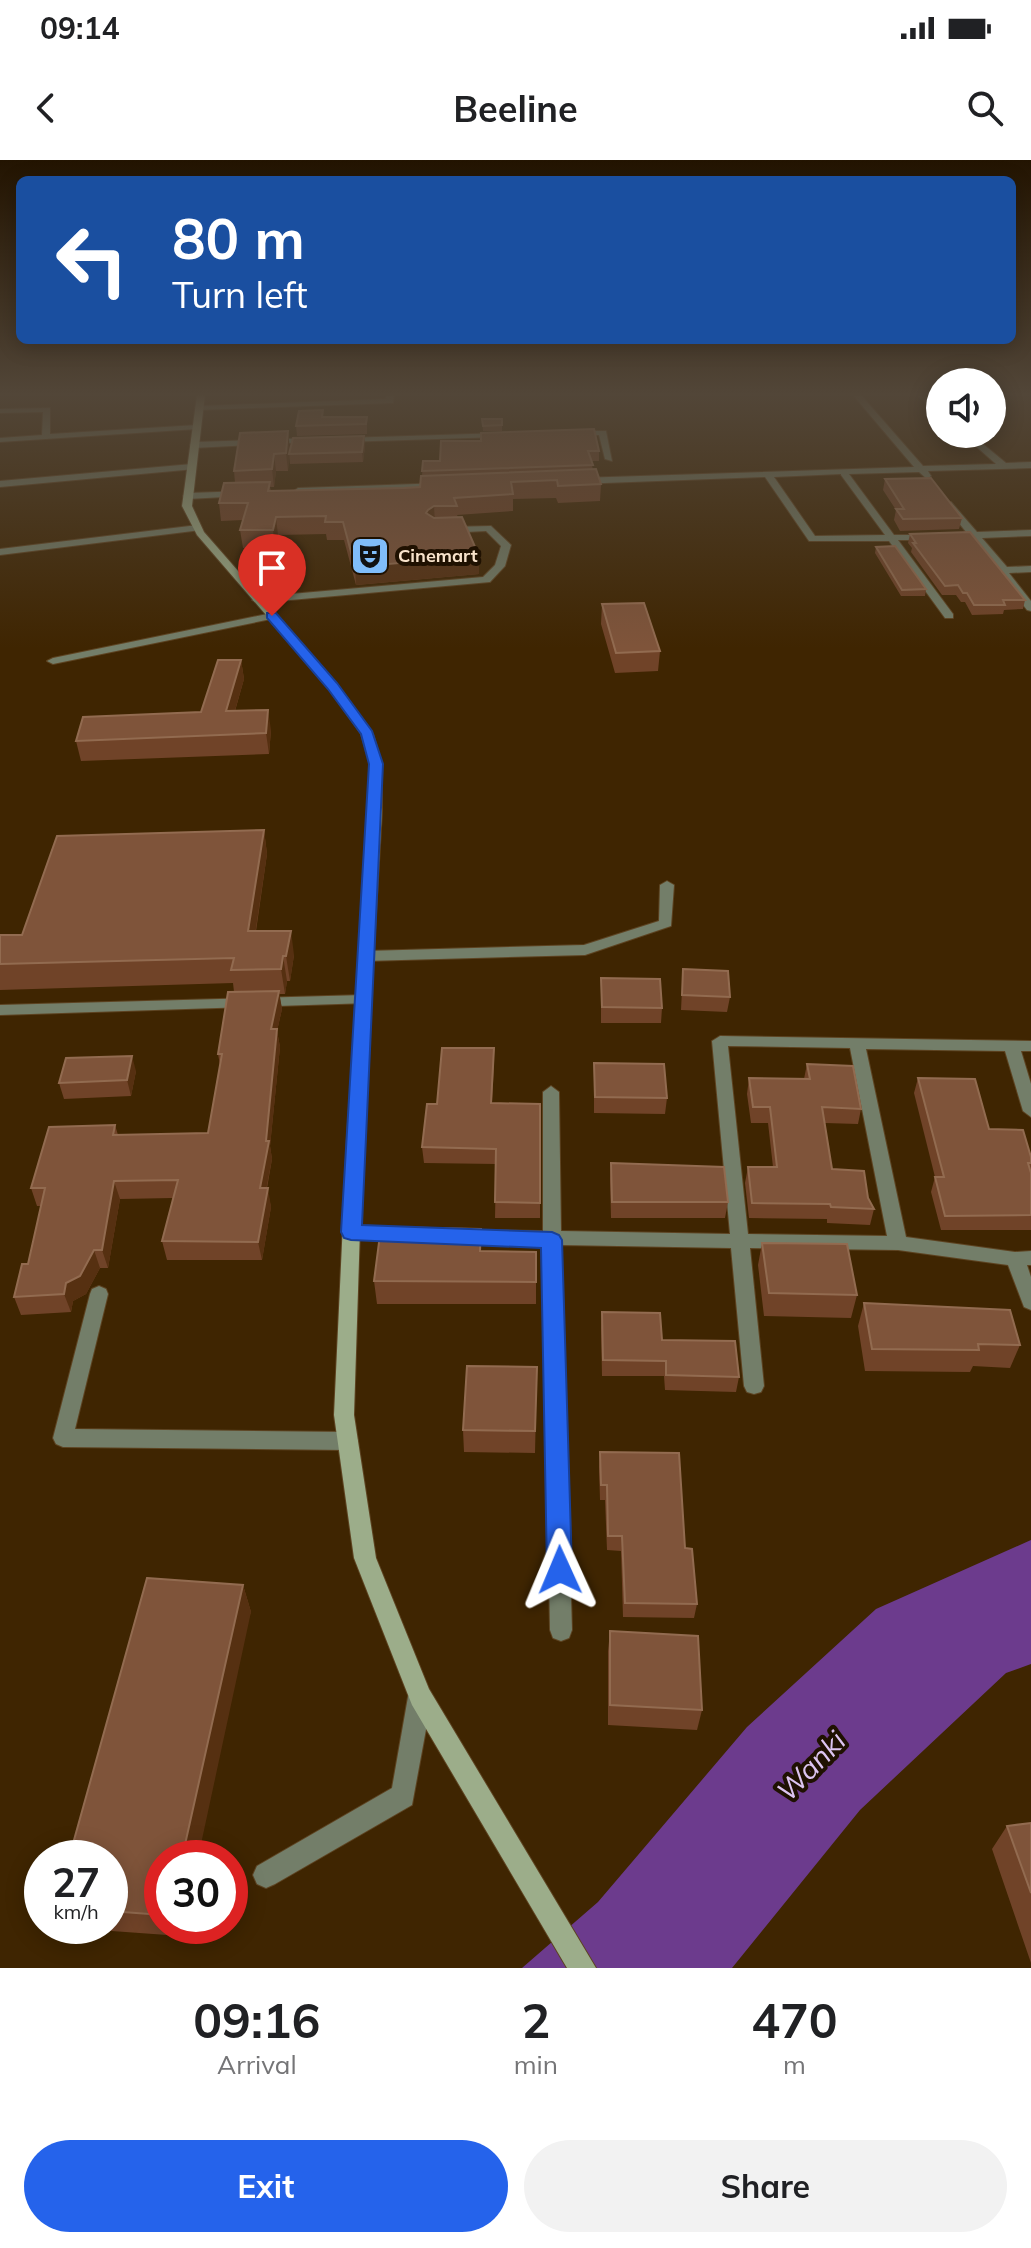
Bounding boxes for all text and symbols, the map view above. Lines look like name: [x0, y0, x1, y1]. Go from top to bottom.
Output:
text: 09:14: [40, 9, 119, 47]
icon: back: [24, 86, 68, 130]
text: Beeline: [453, 86, 578, 131]
icon: search: [963, 86, 1007, 130]
text: 80 m: [172, 203, 305, 273]
icon: left: [40, 208, 144, 312]
text: Turn left: [172, 272, 308, 317]
map controls: [926, 368, 1006, 448]
button: sound: [926, 368, 1006, 448]
pin: [238, 534, 306, 616]
theatre icon: Cinemart: [349, 535, 391, 577]
place label: Cinemart: [398, 544, 478, 567]
icon: arrive: [250, 546, 294, 590]
position arrow: [518, 1528, 602, 1612]
water label: Wanki: [769, 1723, 853, 1808]
speed limit sign: 30: [144, 1840, 248, 1944]
text: 27: [52, 1857, 100, 1907]
text: km/h: [53, 1899, 99, 1924]
text: 09:16: [193, 1990, 320, 2050]
text: 2: [521, 1990, 550, 2050]
text: 470: [751, 1990, 838, 2050]
text: Arrival: [217, 2048, 297, 2081]
text: min: [514, 2048, 558, 2081]
text: m: [783, 2048, 806, 2081]
button: Exit: [24, 2140, 508, 2232]
button: Share: [524, 2140, 1007, 2232]

